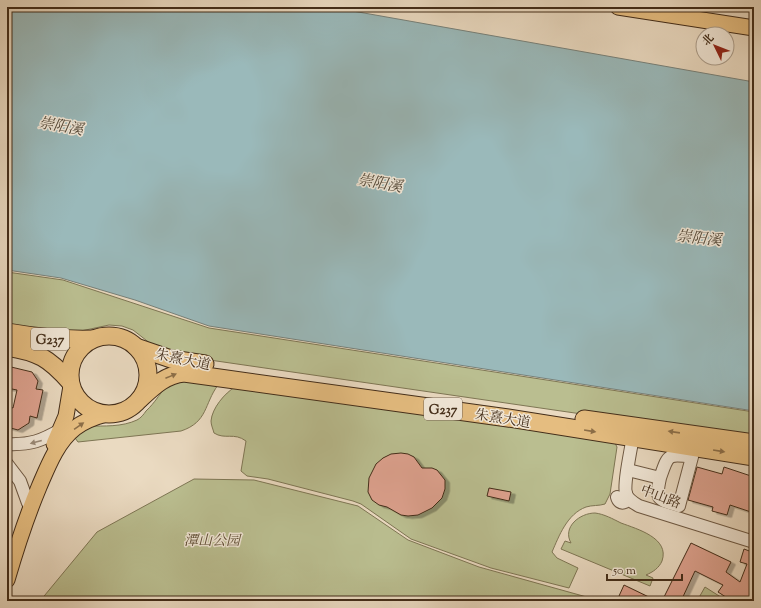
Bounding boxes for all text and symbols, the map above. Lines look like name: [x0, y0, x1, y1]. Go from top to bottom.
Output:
north arrow: [695, 26, 735, 66]
text: 北: [699, 30, 718, 49]
water label: 崇阳溪: [37, 113, 87, 142]
water label: 崇阳溪: [356, 170, 406, 199]
water label: 崇阳溪: [675, 227, 724, 252]
road number: G237: [31, 328, 69, 350]
street label: 朱熹大道: [153, 345, 212, 377]
one-way arrow: [165, 373, 177, 379]
road number: G237: [424, 398, 462, 420]
street label: 朱熹大道: [473, 406, 532, 434]
one-way arrow: [73, 422, 84, 430]
one-way arrow: [584, 429, 596, 435]
one-way arrow: [668, 429, 680, 435]
one-way arrow: [30, 439, 42, 445]
one-way arrow: [712, 448, 725, 454]
street label: 中山路: [637, 481, 683, 515]
park label: 潭山公园: [184, 532, 242, 552]
scale bar: [607, 556, 682, 582]
text: 50 m: [612, 562, 636, 580]

